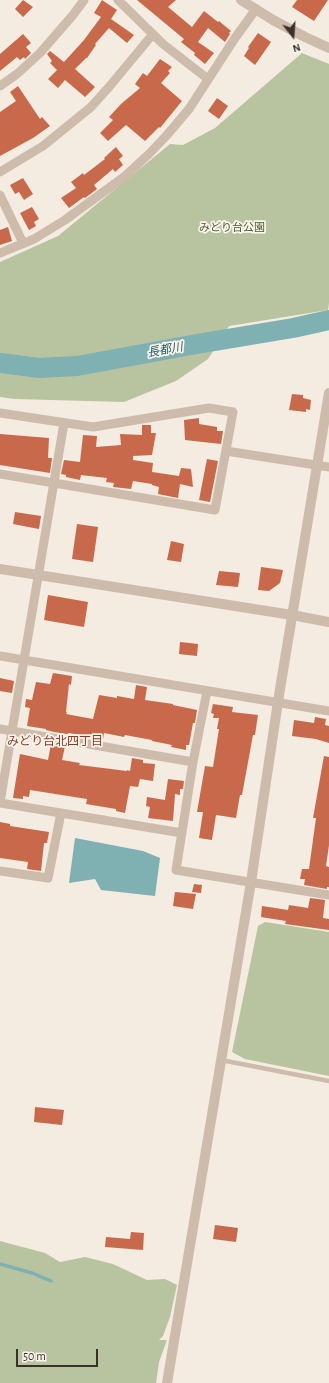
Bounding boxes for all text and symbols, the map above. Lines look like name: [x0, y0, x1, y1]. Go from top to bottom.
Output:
north arrow: [273, 16, 313, 56]
text: N: [291, 42, 302, 54]
park label: みどり台公園: [199, 221, 265, 235]
water label: 長都川: [146, 340, 184, 360]
district label: みどり台北四丁目: [7, 734, 103, 748]
scale bar: [18, 1341, 100, 1367]
text: 50 m: [23, 1350, 46, 1362]

